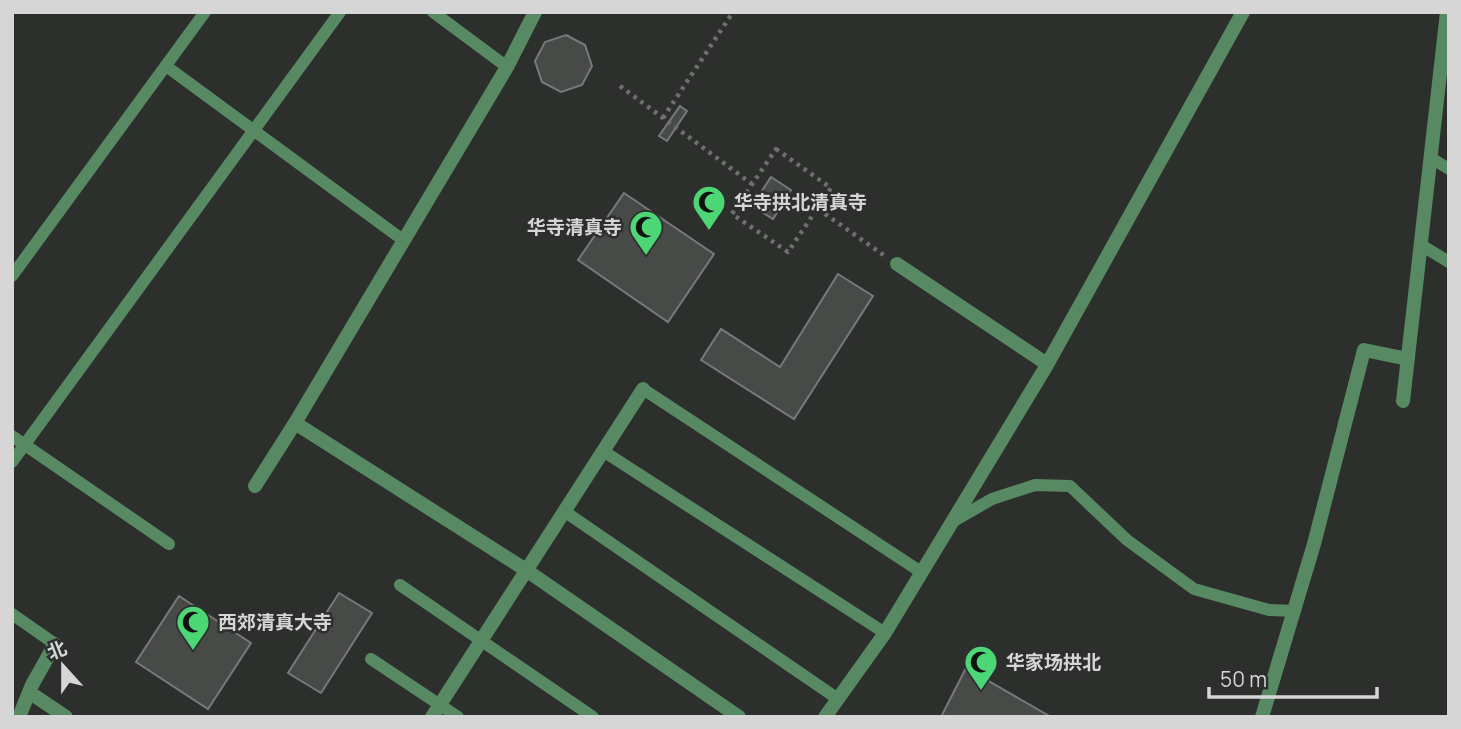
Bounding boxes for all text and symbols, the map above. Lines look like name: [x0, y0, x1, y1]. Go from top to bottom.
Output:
mosque icon: 华寺拱北清真寺: [690, 183, 728, 232]
place label: 华寺拱北清真寺: [734, 189, 867, 215]
mosque icon: 华寺清真寺: [627, 208, 665, 257]
place label: 华寺清真寺: [527, 214, 622, 240]
mosque icon: 西郊清真大寺: [174, 603, 212, 652]
place label: 西郊清真大寺: [218, 609, 332, 635]
north arrow: [28, 631, 98, 701]
text: 北: [43, 635, 70, 666]
mosque icon: 华家场拱北: [962, 643, 1000, 692]
place label: 华家场拱北: [1006, 649, 1101, 675]
scale bar: [1209, 656, 1377, 700]
text: 50 m: [1220, 665, 1267, 693]

